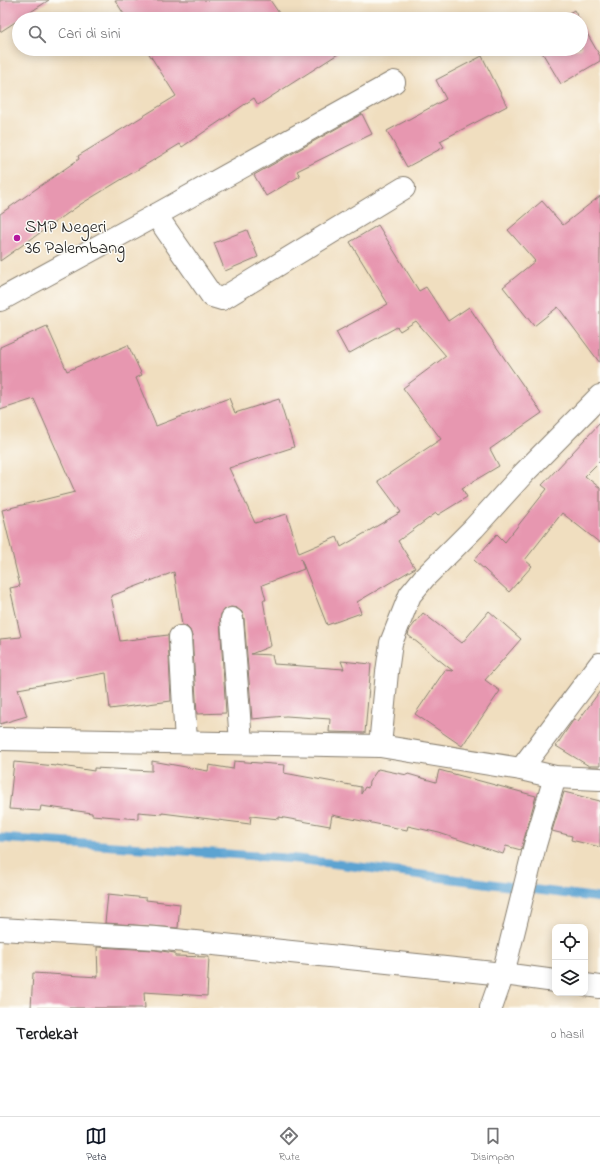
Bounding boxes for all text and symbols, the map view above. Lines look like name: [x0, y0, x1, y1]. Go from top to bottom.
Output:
search box: [12, 12, 588, 56]
icon: search: [26, 23, 48, 45]
text: Cari di sini: [58, 23, 121, 45]
place label: SMP Negeri 36 Palembang: [25, 215, 125, 263]
marker: SMP Negeri 36 Palembang: [12, 233, 22, 243]
map controls: [552, 924, 588, 996]
button: locate: [552, 924, 588, 960]
button: layers: [552, 960, 588, 996]
text: Terdekat: [16, 1022, 78, 1047]
text: 0 hasil: [551, 1025, 584, 1044]
tab: Peta: [85, 1125, 107, 1165]
tab: Rute: [278, 1125, 300, 1165]
tab: Disimpan: [471, 1125, 515, 1165]

